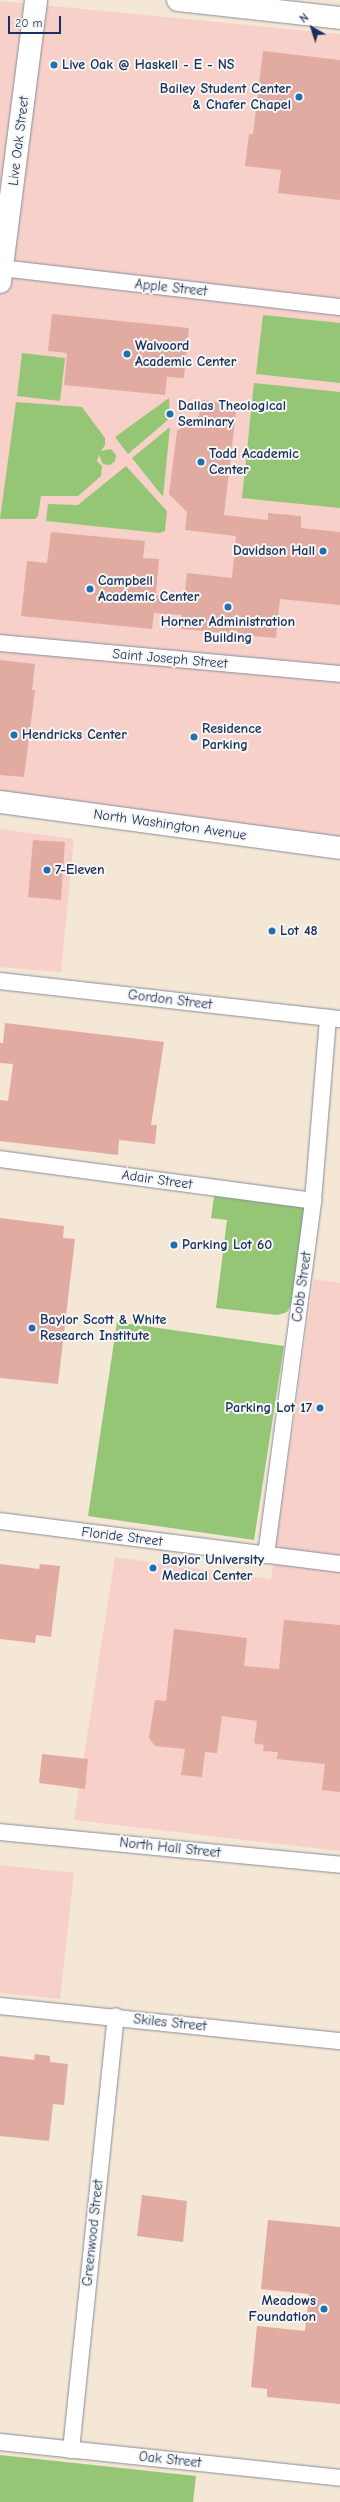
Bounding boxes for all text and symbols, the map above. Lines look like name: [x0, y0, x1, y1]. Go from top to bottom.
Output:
scale bar: [10, 8, 63, 34]
north arrow: [292, 8, 332, 48]
text: N: [297, 11, 311, 26]
text: 20 m: [15, 16, 43, 30]
place label: Live Oak @ Haskell - E - NS: [62, 57, 234, 73]
marker: Live Oak @ Haskell - E - NS: [49, 60, 59, 70]
place label: Bailey Student Center & Chafer Chapel: [160, 81, 291, 114]
marker: Bailey Student Center & Chafer Chapel: [294, 92, 304, 102]
street label: Live Oak Street: [5, 95, 33, 187]
street label: Apple Street: [134, 276, 208, 300]
place label: Walvoord Academic Center: [135, 338, 236, 370]
marker: Walvoord Academic Center: [122, 349, 132, 359]
place label: Dallas Theological Seminary: [178, 398, 286, 430]
marker: Dallas Theological Seminary: [165, 409, 175, 419]
place label: Todd Academic Center: [209, 446, 299, 478]
marker: Todd Academic Center: [196, 457, 206, 467]
place label: Davidson Hall: [233, 543, 315, 559]
marker: Davidson Hall: [318, 546, 328, 556]
place label: Campbell Academic Center: [98, 573, 199, 606]
marker: Campbell Academic Center: [85, 584, 95, 594]
marker: Horner Administration Building: [223, 602, 233, 612]
place label: Horner Administration Building: [161, 614, 295, 646]
street label: Saint Joseph Street: [112, 646, 228, 672]
place label: Residence Parking: [202, 721, 262, 754]
place label: Hendricks Center: [22, 727, 127, 743]
marker: Hendricks Center: [9, 730, 19, 740]
marker: Residence Parking: [189, 732, 199, 742]
street label: North Washington Avenue: [92, 806, 248, 844]
place label: 7-Eleven: [55, 862, 105, 878]
marker: 7-Eleven: [42, 865, 52, 875]
place label: Lot 48: [280, 923, 318, 939]
marker: Lot 48: [267, 926, 277, 936]
street label: Gordon Street: [127, 986, 213, 1014]
street label: Adair Street: [121, 1167, 193, 1193]
place label: Parking Lot 60: [182, 1237, 272, 1253]
marker: Parking Lot 60: [169, 1240, 179, 1250]
street label: Cobb Street: [289, 1251, 315, 1323]
place label: Baylor Scott & White Research Institute: [40, 1312, 166, 1344]
marker: Baylor Scott & White Research Institute: [27, 1323, 37, 1333]
place label: Parking Lot 17: [225, 1400, 312, 1416]
marker: Parking Lot 17: [315, 1403, 325, 1413]
street label: Floride Street: [81, 1524, 163, 1550]
place label: Baylor University Medical Center: [162, 1552, 264, 1584]
marker: Baylor University Medical Center: [147, 1562, 159, 1574]
street label: North Hall Street: [119, 1834, 221, 1862]
street label: Skiles Street: [133, 2011, 207, 2035]
street label: Greenwood Street: [79, 2179, 107, 2287]
place label: Meadows Foundation: [249, 2293, 316, 2326]
marker: Meadows Foundation: [319, 2304, 329, 2314]
street label: Oak Street: [138, 2448, 202, 2472]

